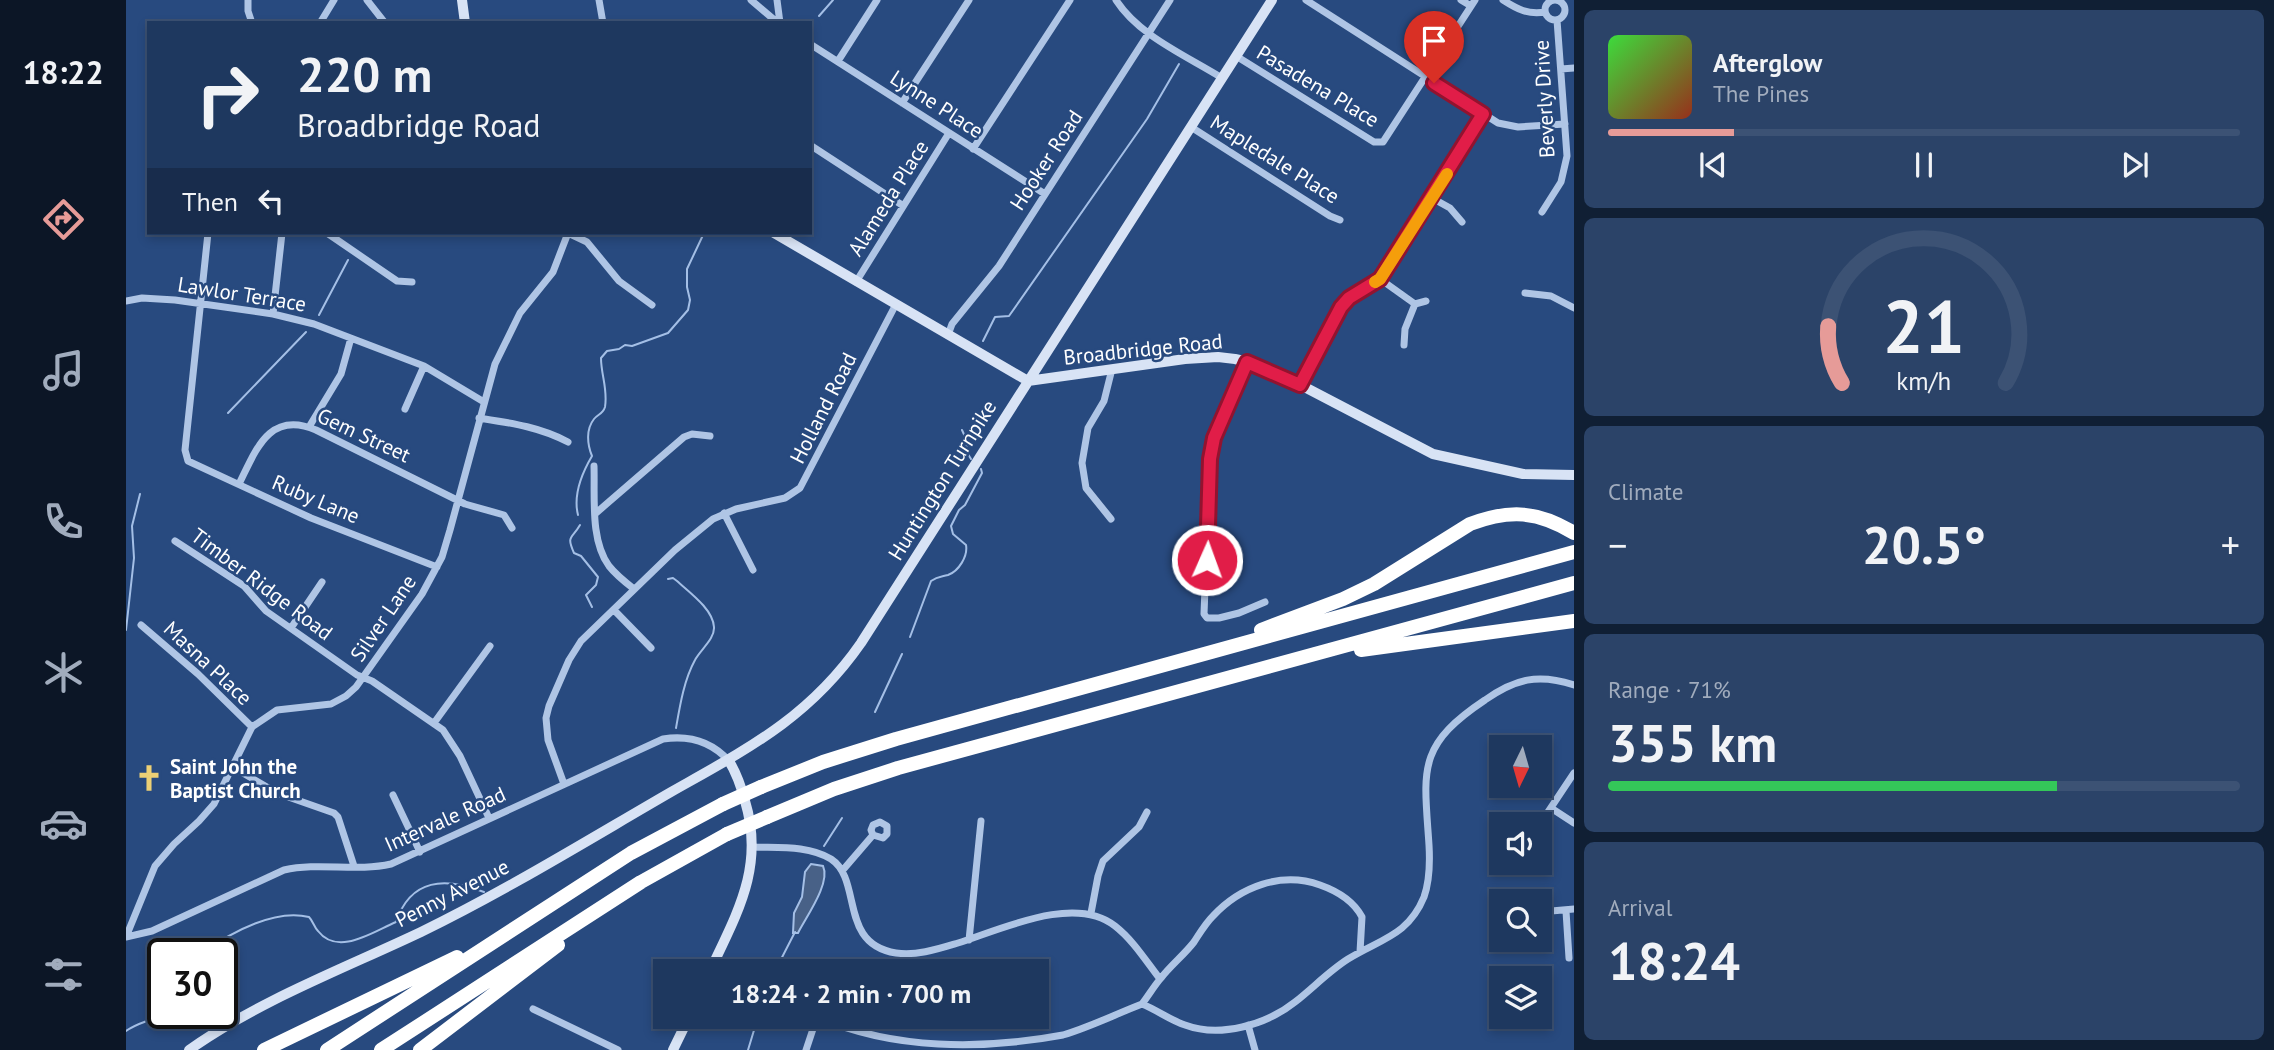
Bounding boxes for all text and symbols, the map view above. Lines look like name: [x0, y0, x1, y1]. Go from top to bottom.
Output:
pin: [1404, 11, 1464, 83]
icon: arrive: [1415, 22, 1453, 60]
street label: Pasadena Place: [1252, 39, 1384, 133]
street label: Beverly Drive: [1527, 39, 1561, 159]
text: 220 m: [297, 42, 432, 106]
text: Afterglow: [1713, 46, 1822, 79]
icon: right: [182, 49, 273, 140]
text: 18:22: [22, 51, 104, 93]
street label: Lynne Place: [885, 64, 989, 144]
text: The Pines: [1713, 79, 1809, 108]
text: Broadbridge Road: [297, 104, 541, 146]
street label: Hooker Road: [1004, 105, 1088, 215]
street label: Mapledale Place: [1205, 109, 1345, 209]
street label: Alameda Place: [842, 135, 934, 261]
icon: previous: [1694, 146, 1732, 184]
icon: pause: [1905, 146, 1943, 184]
icon: next: [2116, 146, 2154, 184]
icon: left: [252, 182, 290, 220]
text: Then: [182, 185, 238, 218]
icon: directions: [39, 195, 88, 244]
street label: Lawlor Terrace: [176, 271, 308, 317]
text: 21: [1883, 279, 1965, 373]
street label: Broadbridge Road: [1062, 327, 1224, 371]
icon: music: [39, 346, 88, 395]
street label: Holland Road: [784, 348, 862, 468]
text: km/h: [1897, 365, 1951, 397]
street label: Huntington Turnpike: [882, 395, 1002, 565]
street label: Gem Street: [313, 402, 415, 468]
street label: Ruby Lane: [268, 469, 364, 529]
text: Climate: [1608, 477, 1683, 506]
icon: phone: [39, 497, 88, 546]
text: 20.5°: [1862, 511, 1986, 578]
text: −: [1608, 520, 1627, 569]
text: +: [2221, 520, 2240, 569]
street label: Timber Ridge Road: [186, 522, 338, 646]
position arrow: [1170, 523, 1244, 597]
street label: Silver Lane: [344, 569, 422, 667]
street label: Masna Place: [158, 615, 258, 711]
icon: climate: [39, 648, 88, 697]
text: Range · 71%: [1608, 675, 1731, 704]
text: 355 km: [1608, 709, 1777, 776]
north arrow: [1489, 735, 1552, 798]
map controls: [1489, 735, 1552, 1029]
place label: Saint John the Baptist Church: [170, 753, 301, 804]
church icon: Saint John the Baptist Church: [134, 763, 164, 793]
street label: Intervale Road: [380, 780, 510, 858]
icon: car: [39, 799, 88, 848]
button: sound: [1489, 812, 1552, 875]
street label: Penny Avenue: [391, 853, 513, 933]
button: search: [1489, 889, 1552, 952]
text: Arrival: [1608, 893, 1672, 922]
text: 18:24: [1608, 927, 1740, 994]
speed limit sign: 30: [147, 938, 238, 1029]
icon: filters: [39, 950, 88, 999]
button: layers: [1489, 966, 1552, 1029]
text: 18:24 · 2 min · 700 m: [731, 977, 971, 1010]

